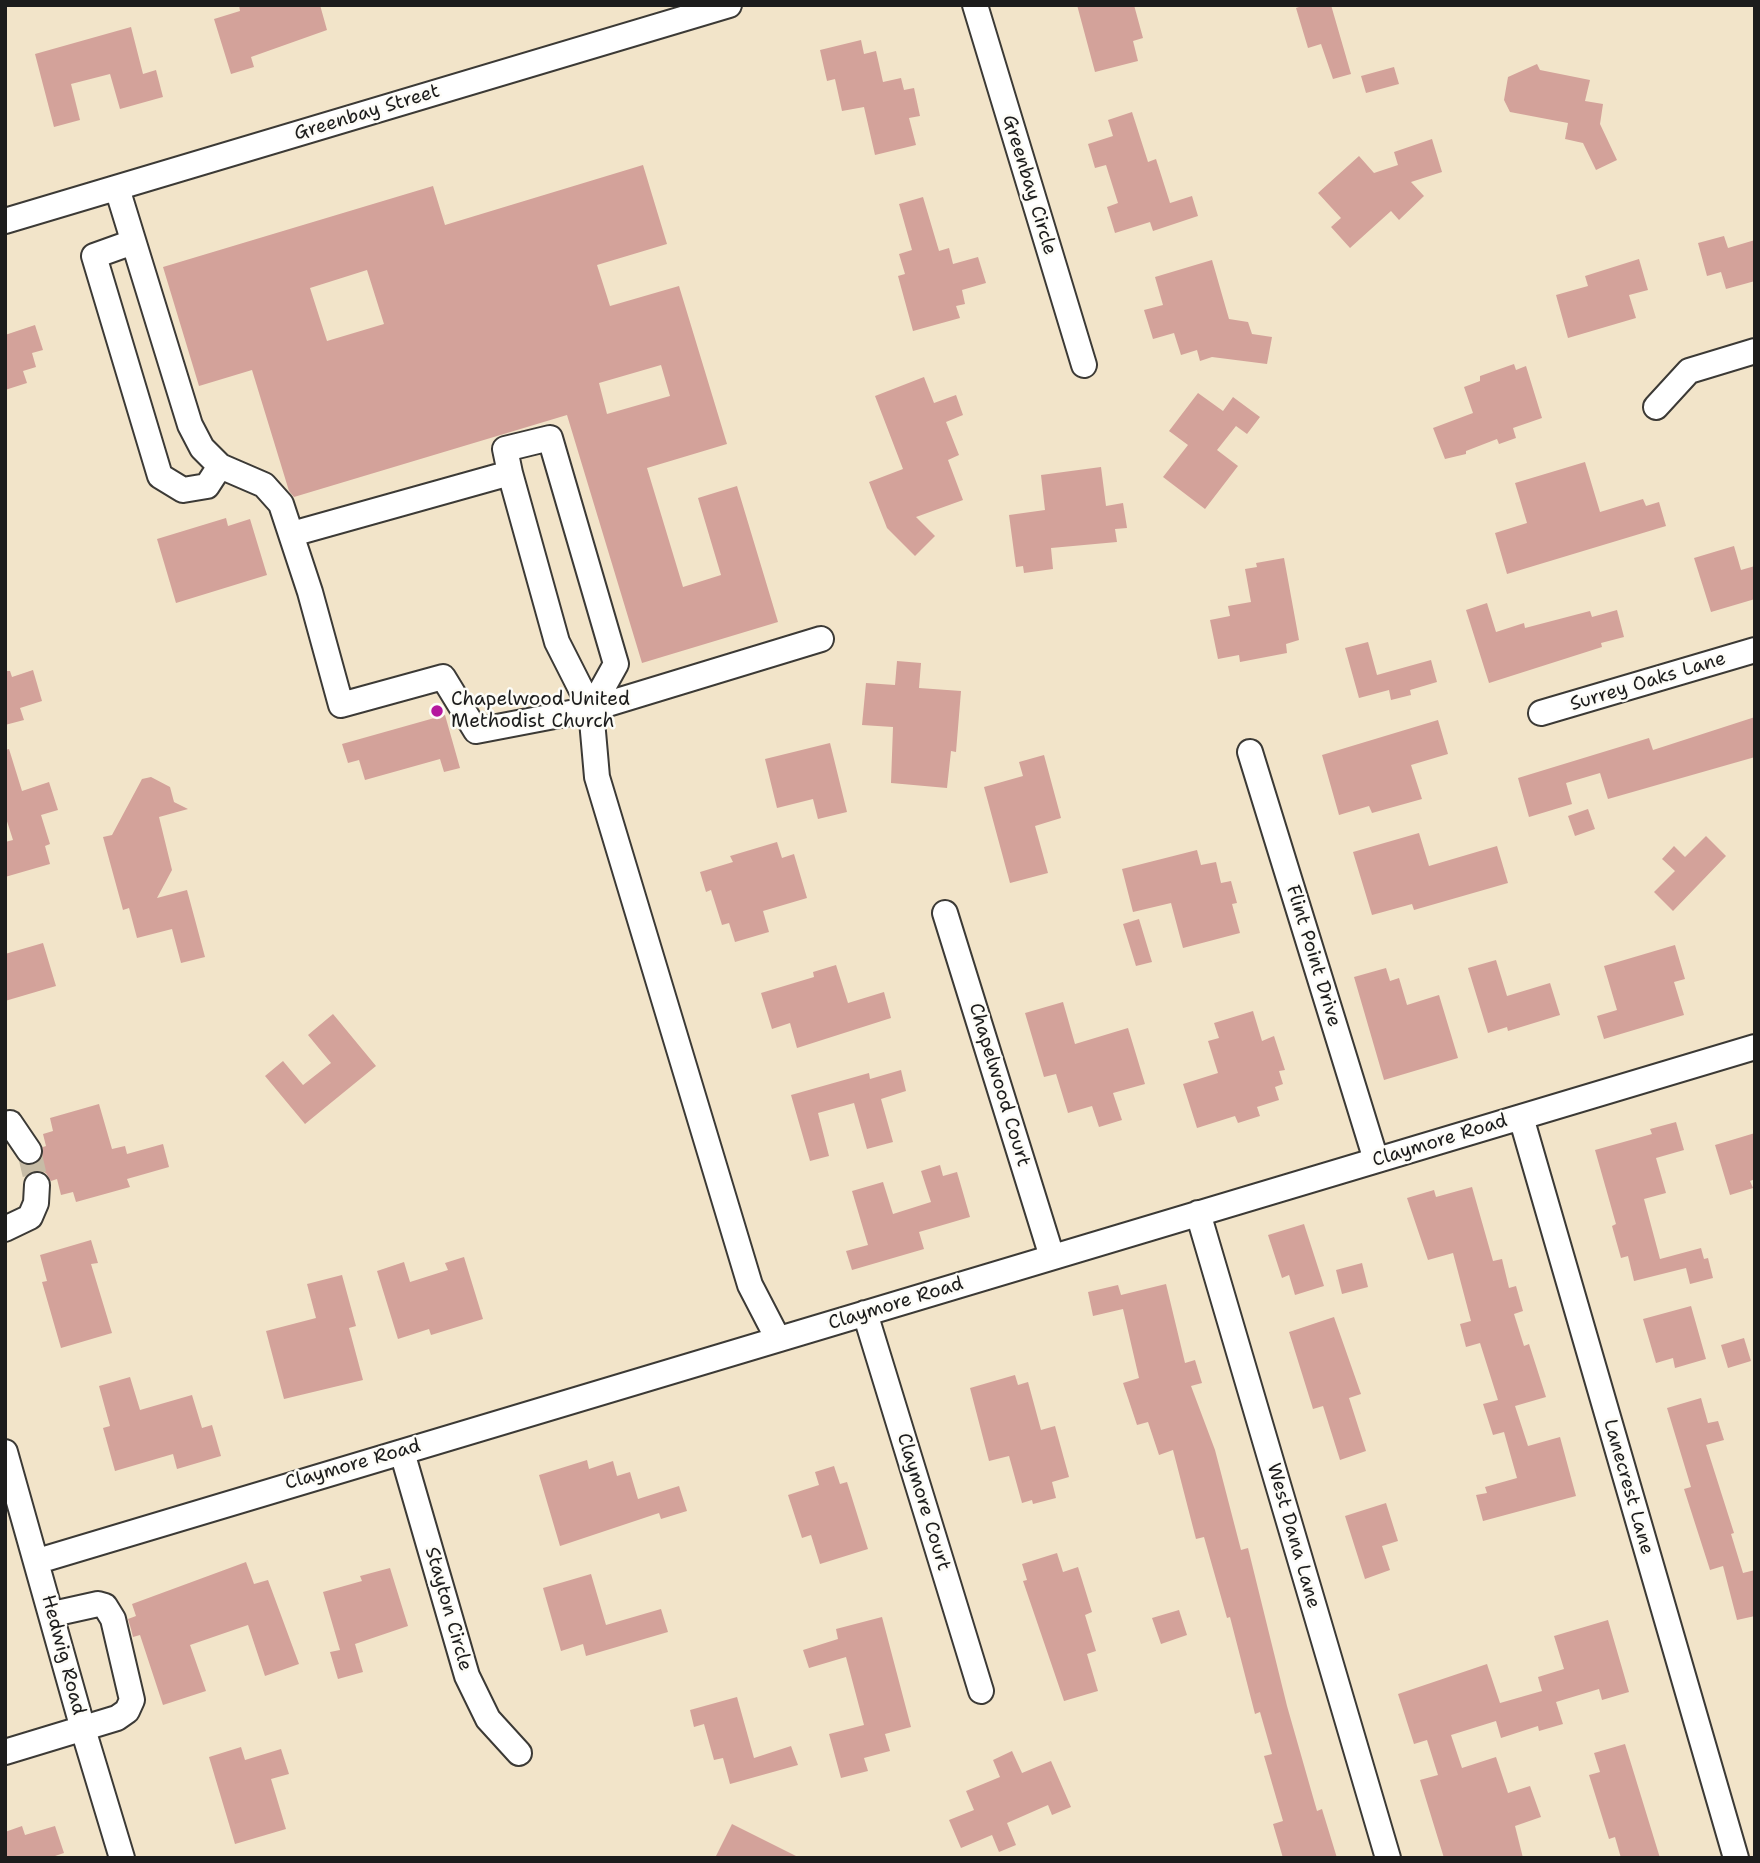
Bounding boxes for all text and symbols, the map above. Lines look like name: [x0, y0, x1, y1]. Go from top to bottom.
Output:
street label: Greenbay Street: [291, 80, 443, 146]
street label: Greenbay Circle: [997, 112, 1061, 258]
street label: Surrey Oaks Lane: [1567, 647, 1729, 717]
place label: Chapelwood United Methodist Church: [451, 689, 630, 733]
marker: Chapelwood United Methodist Church: [429, 703, 445, 719]
street label: Flint Point Drive: [1281, 882, 1345, 1030]
street label: Chapelwood Court: [963, 1001, 1035, 1169]
street label: Claymore Road: [1370, 1110, 1510, 1172]
street label: Claymore Road: [826, 1273, 966, 1335]
street label: Lanecrest Lane: [1598, 1417, 1658, 1557]
street label: Claymore Court: [891, 1431, 955, 1573]
street label: Claymore Road: [283, 1435, 423, 1495]
street label: West Dana Lane: [1261, 1461, 1325, 1611]
street label: Stayton Circle: [419, 1544, 477, 1674]
street label: Hedwig Road: [36, 1592, 90, 1718]

